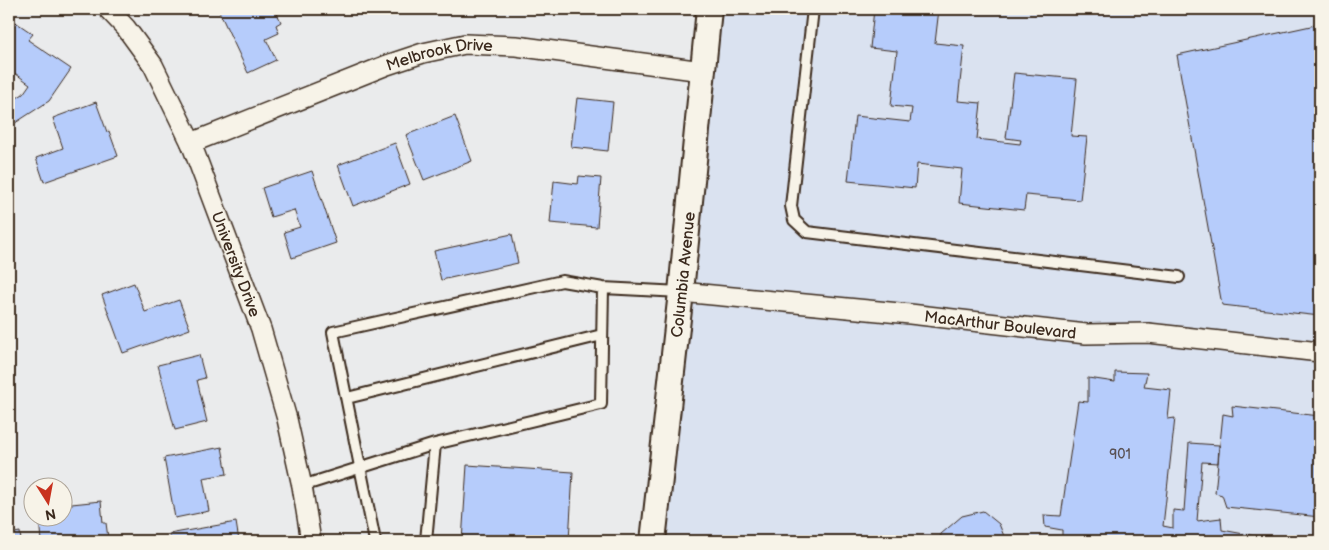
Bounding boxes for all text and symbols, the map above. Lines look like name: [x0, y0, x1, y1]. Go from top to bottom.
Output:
street label: Melbrook Drive: [384, 36, 494, 76]
street label: University Drive: [207, 209, 264, 321]
street label: Columbia Avenue: [668, 211, 700, 339]
street label: MacArthur Boulevard: [923, 308, 1077, 344]
house number: 901: [1109, 446, 1131, 463]
north arrow: [22, 478, 72, 528]
text: N: [44, 505, 57, 524]

